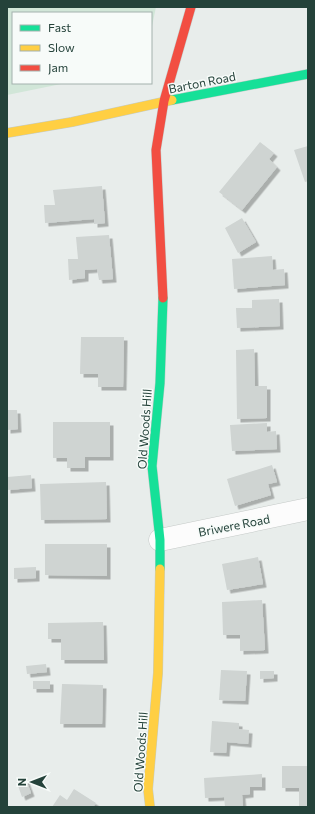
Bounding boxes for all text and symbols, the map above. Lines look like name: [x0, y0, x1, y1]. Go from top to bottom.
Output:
legend: [12, 12, 152, 84]
text: Fast: [48, 20, 71, 34]
text: Slow: [48, 40, 75, 54]
text: Jam: [48, 60, 68, 75]
street label: Barton Road: [167, 69, 237, 95]
street label: Old Woods Hill: [134, 388, 154, 470]
street label: Briwere Road: [197, 511, 271, 539]
street label: Old Woods Hill: [130, 711, 150, 793]
north arrow: [12, 762, 52, 802]
text: N: [15, 778, 28, 786]

